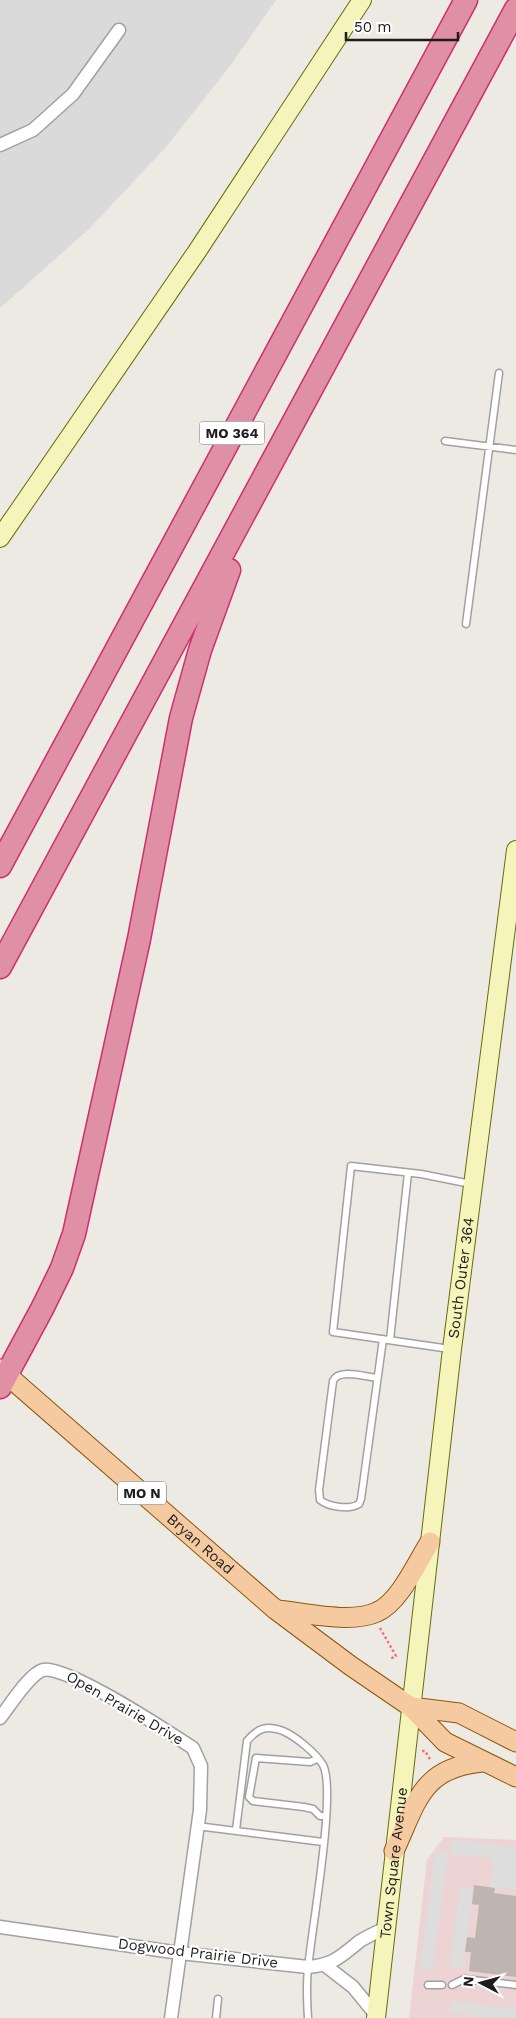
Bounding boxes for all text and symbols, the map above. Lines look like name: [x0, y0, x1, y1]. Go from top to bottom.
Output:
scale bar: [346, 10, 458, 42]
text: 50 m: [354, 18, 391, 36]
road number: MO 364: [200, 422, 264, 444]
street label: South Outer 364: [444, 1216, 478, 1340]
road number: MO N: [118, 1482, 166, 1505]
street label: Bryan Road: [163, 1510, 238, 1578]
street label: Open Prairie Drive: [63, 1667, 187, 1749]
street label: Town Square Avenue: [376, 1786, 411, 1940]
street label: Dogwood Prairie Drive: [117, 1934, 279, 1972]
north arrow: [456, 1958, 506, 2008]
text: N: [460, 1976, 477, 1988]

